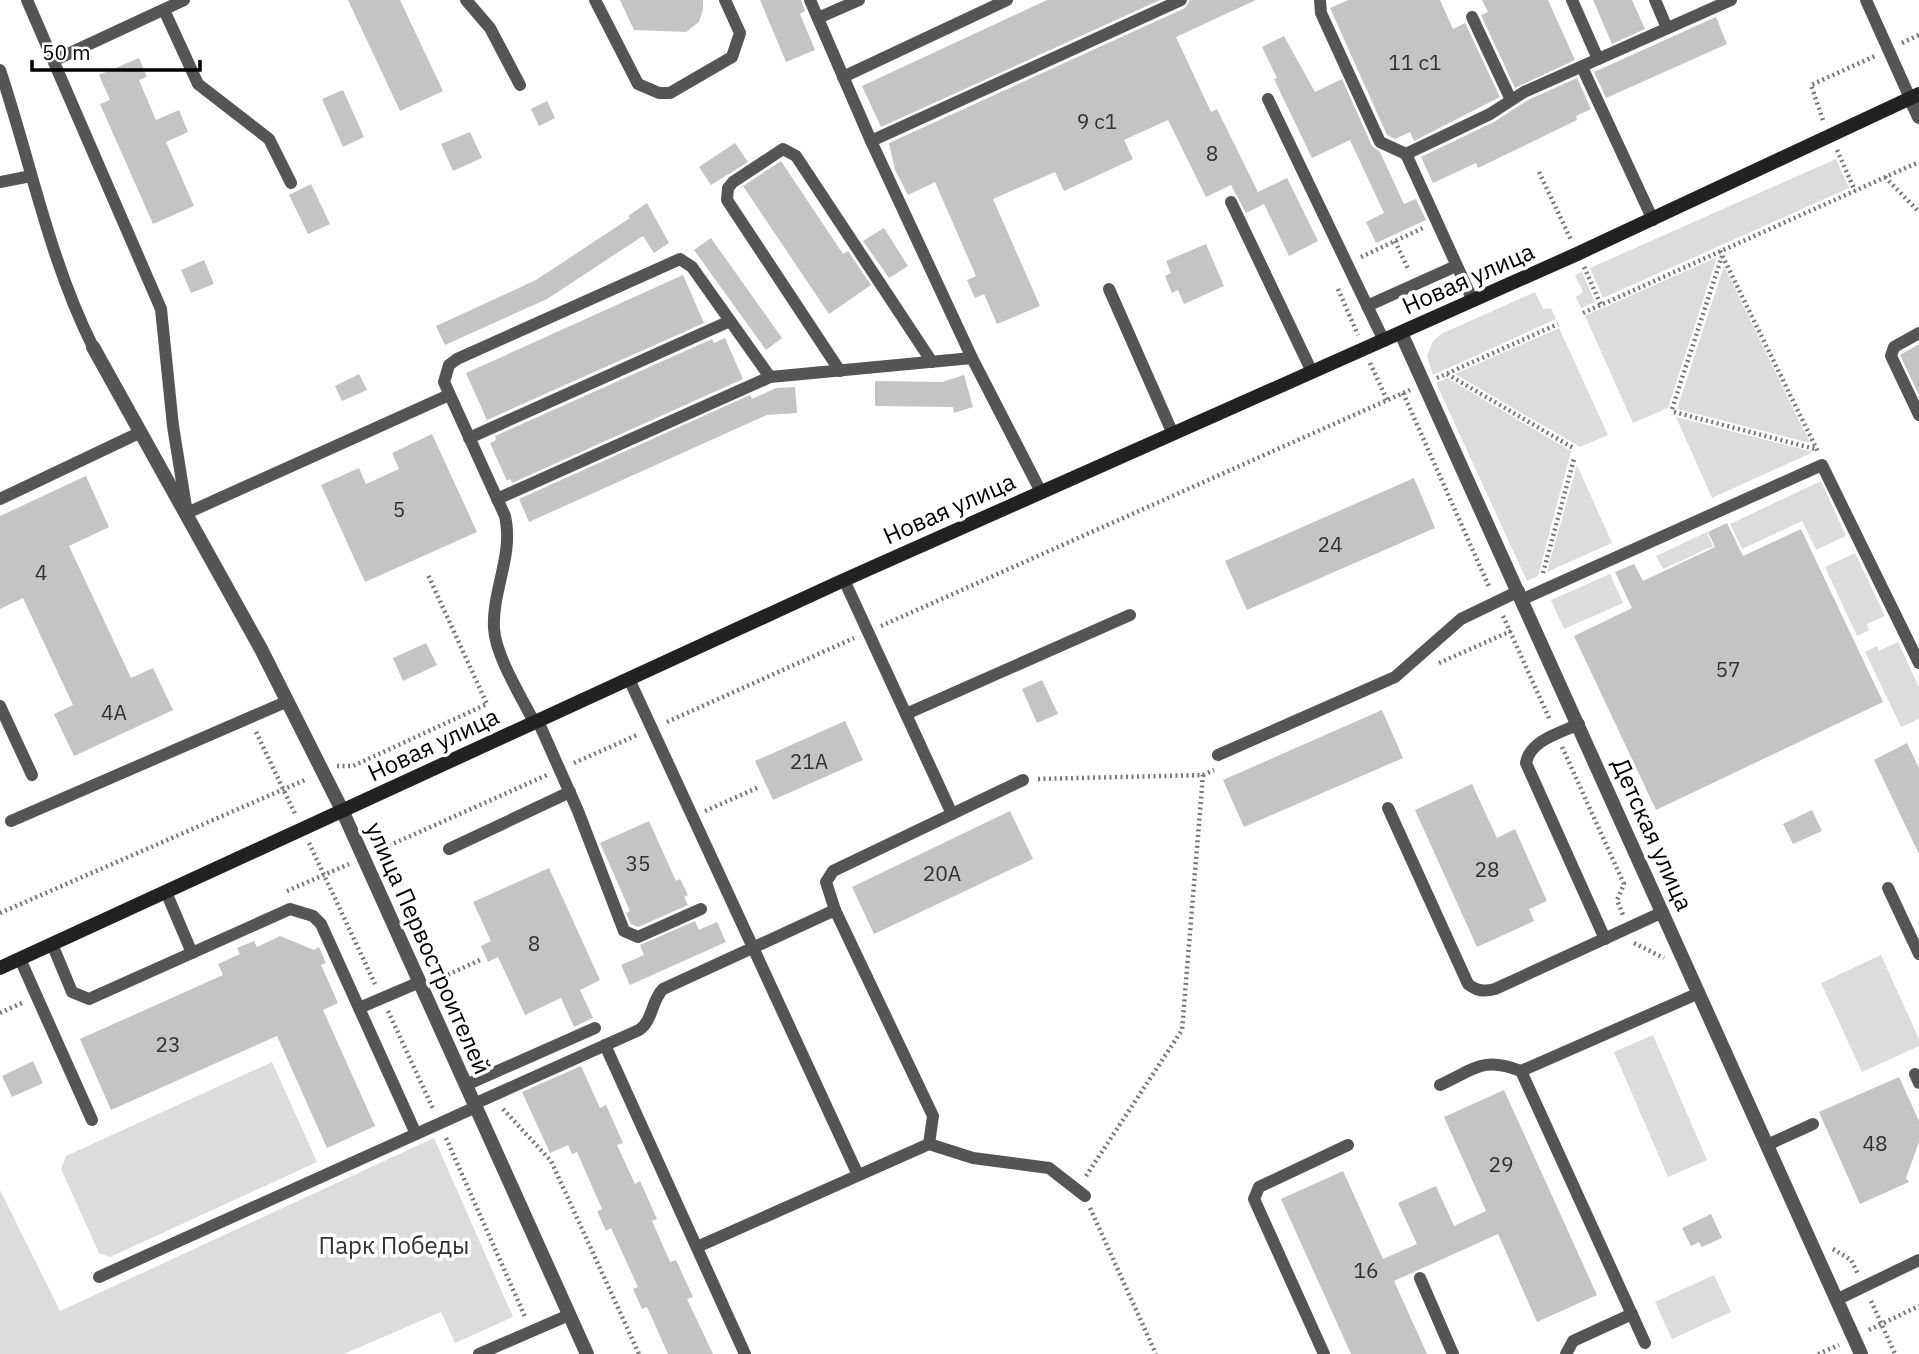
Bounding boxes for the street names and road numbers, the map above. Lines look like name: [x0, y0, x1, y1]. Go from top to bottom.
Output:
street label: Новая улица: [1397, 235, 1539, 321]
street label: Новая улица: [878, 465, 1020, 551]
street label: Новая улица: [362, 700, 504, 788]
street label: Детская улица: [1605, 753, 1701, 916]
street label: улица Первостроителей: [359, 817, 499, 1079]

